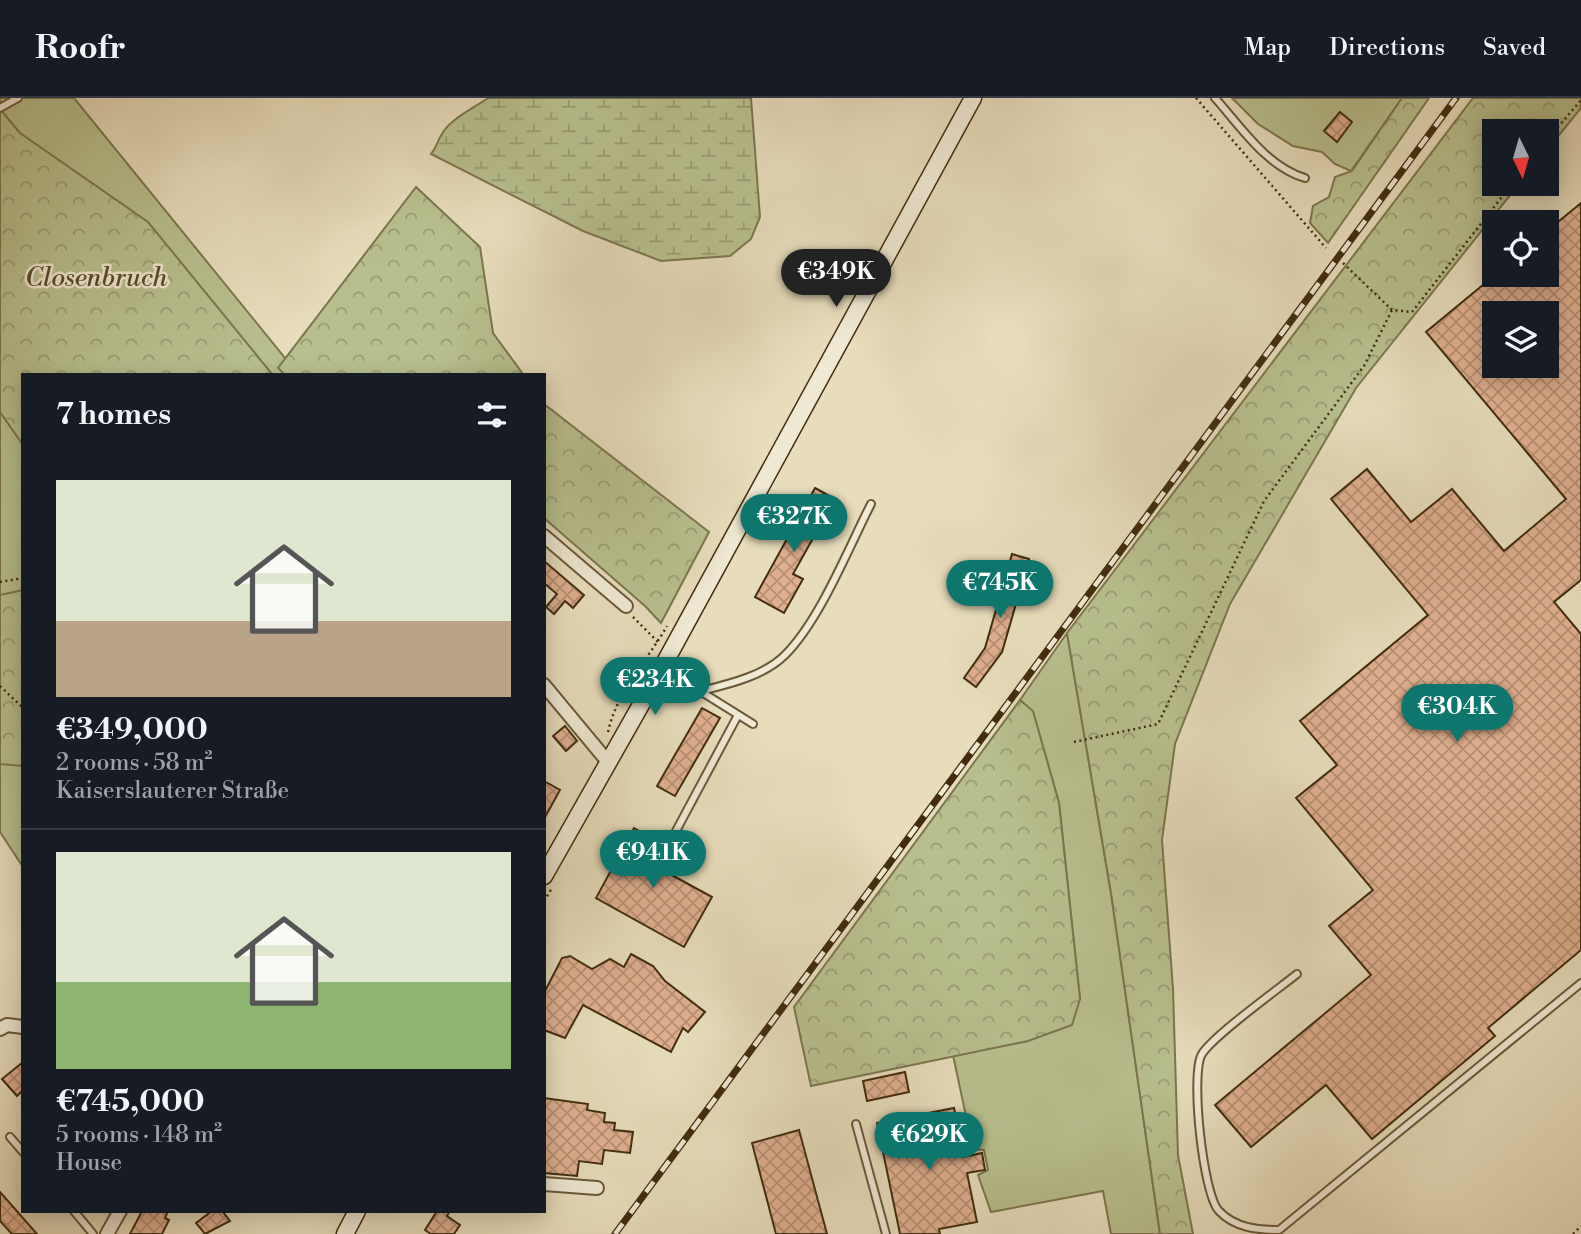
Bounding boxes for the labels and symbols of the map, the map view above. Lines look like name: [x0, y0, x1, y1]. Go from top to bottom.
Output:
north arrow: [1482, 119, 1559, 196]
pin: €349K: [787, 250, 885, 309]
park label: Closenbruch: [25, 262, 168, 294]
pin: €327K: [745, 494, 843, 554]
pin: €745K: [951, 560, 1049, 620]
pin: €234K: [606, 658, 704, 717]
pin: €304K: [1408, 684, 1506, 744]
pin: €941K: [604, 830, 702, 890]
pin: €629K: [880, 1112, 978, 1172]

